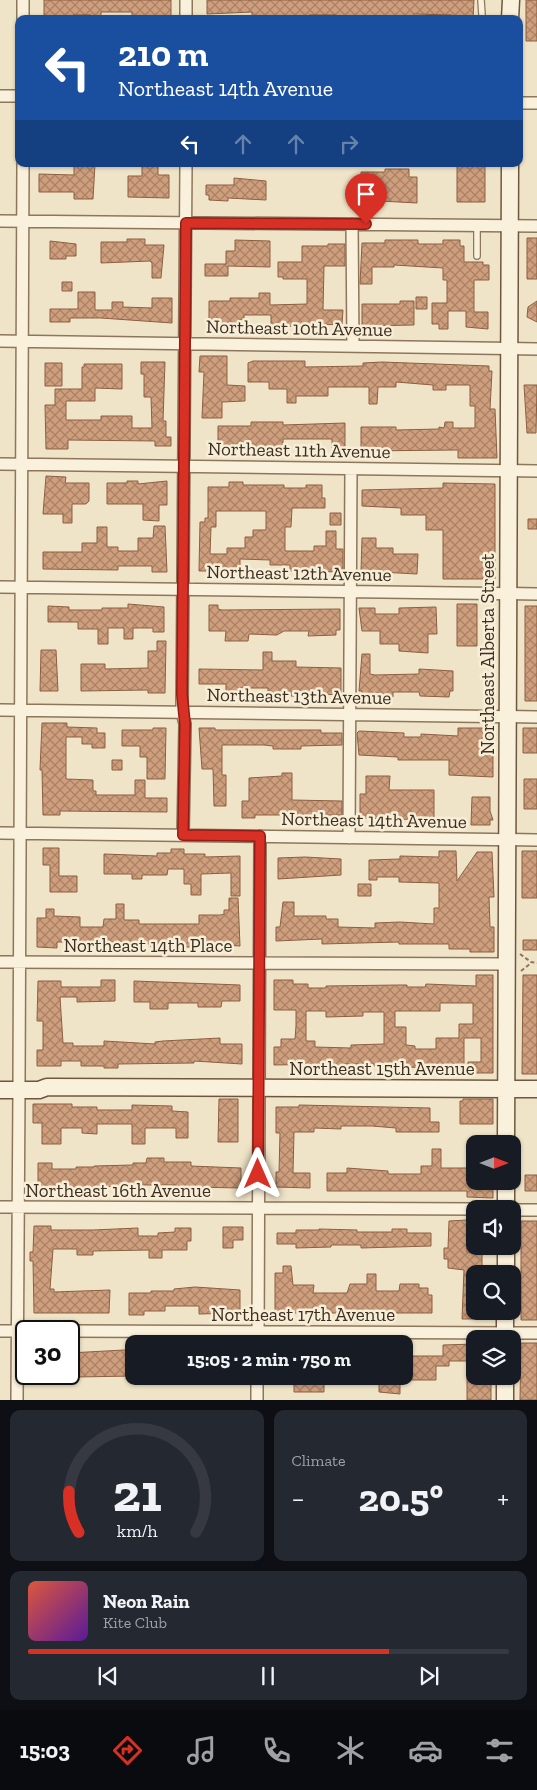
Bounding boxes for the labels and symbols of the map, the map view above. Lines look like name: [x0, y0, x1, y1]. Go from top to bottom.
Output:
pin: [345, 173, 387, 224]
street label: Northeast 10th Avenue: [206, 315, 393, 341]
street label: Northeast 11th Avenue: [207, 437, 391, 463]
street label: Northeast Alberta Street: [476, 553, 499, 755]
street label: Northeast 12th Avenue: [206, 560, 392, 586]
street label: Northeast 13th Avenue: [206, 683, 392, 709]
street label: Northeast 14th Avenue: [281, 807, 467, 833]
street label: Northeast 14th Place: [63, 934, 233, 957]
street label: Northeast 15th Avenue: [289, 1057, 475, 1080]
north arrow: [466, 1135, 521, 1190]
position arrow: [231, 1147, 283, 1199]
street label: Northeast 16th Avenue: [25, 1179, 211, 1202]
street label: Northeast 17th Avenue: [211, 1303, 395, 1326]
speed limit sign: 30: [15, 1320, 80, 1385]

